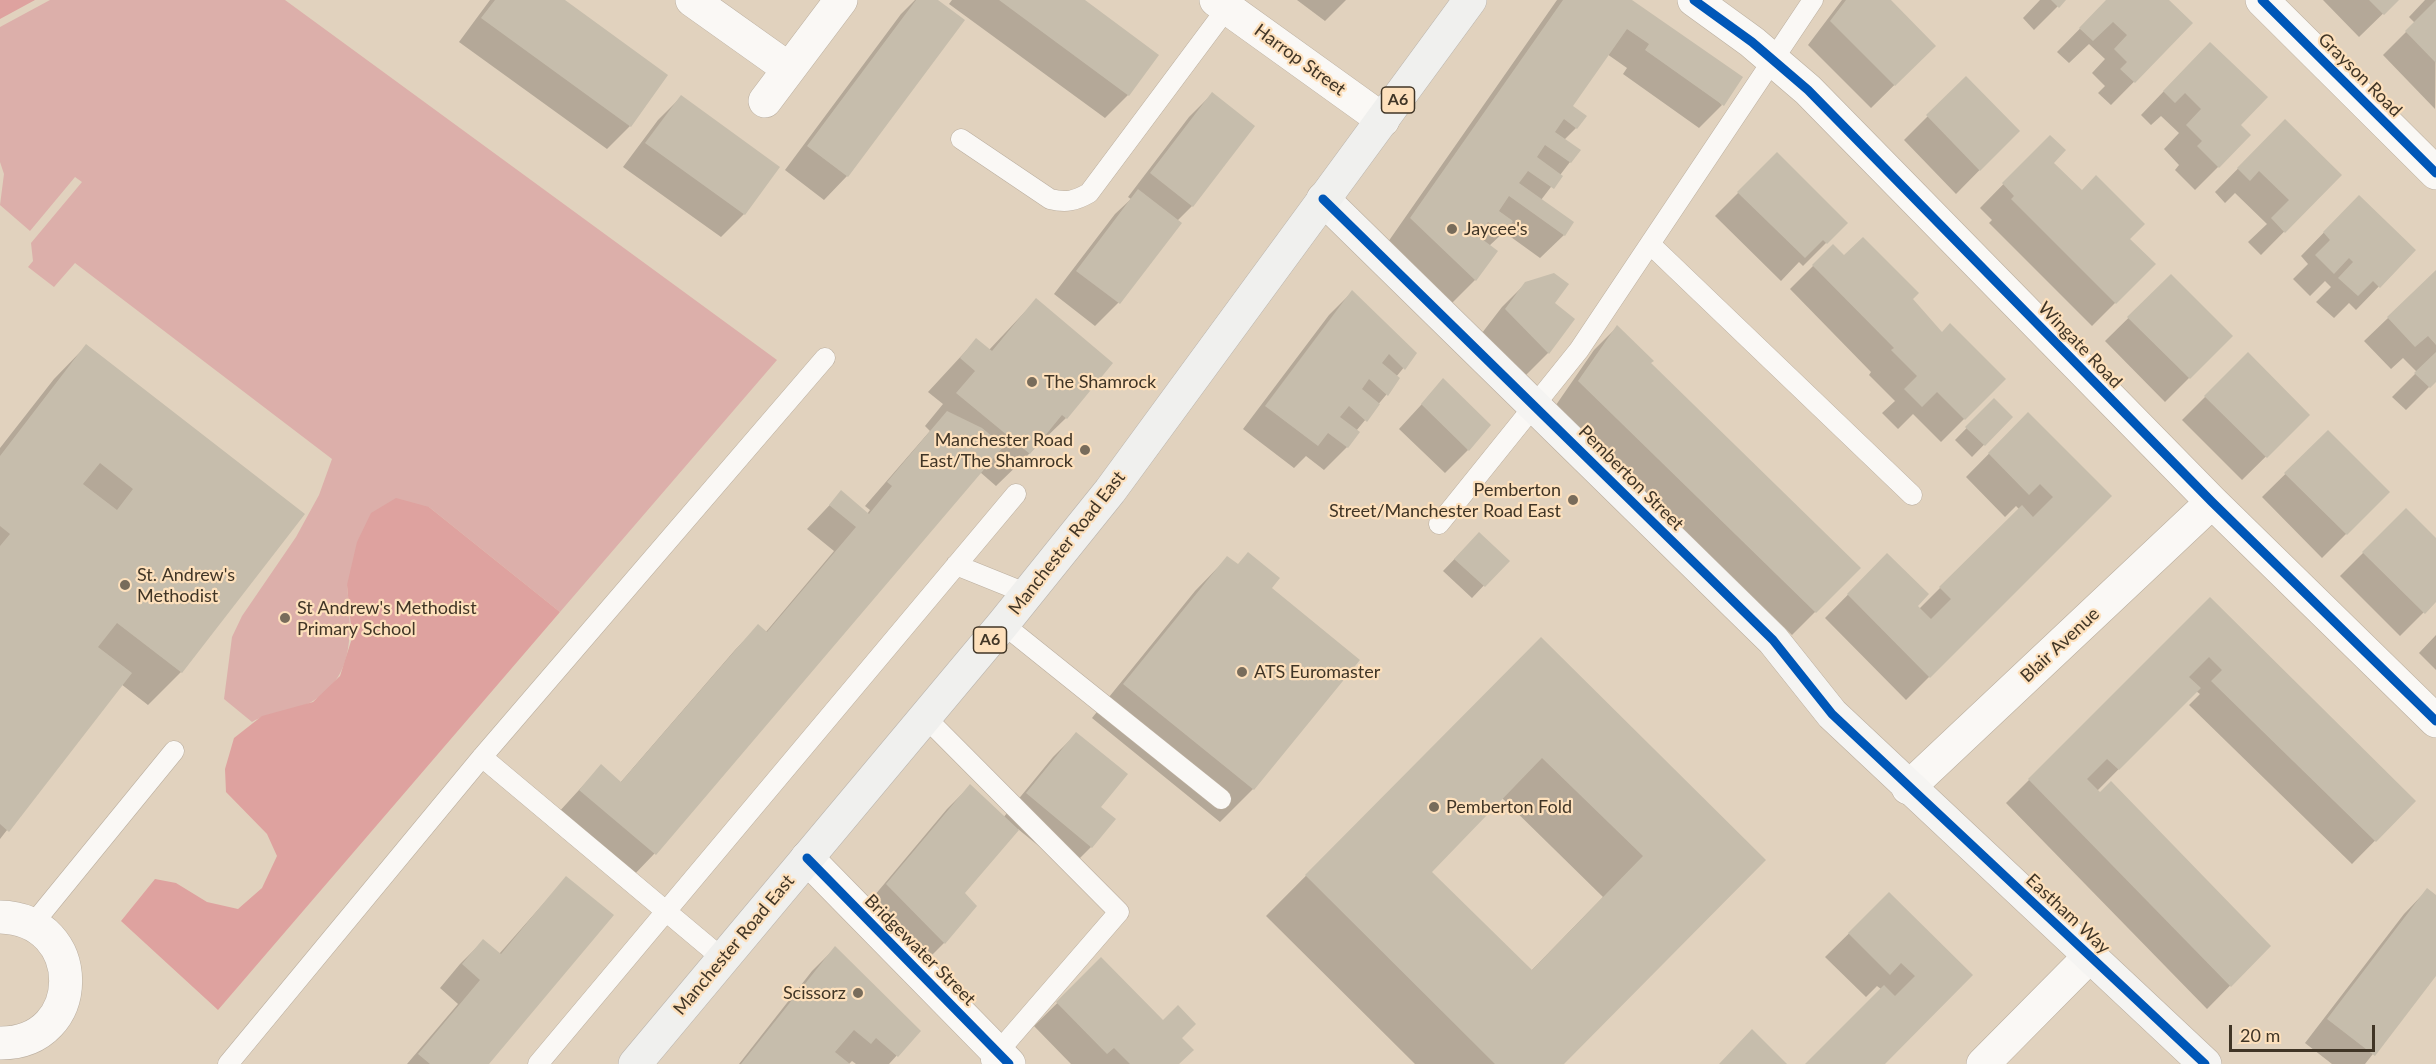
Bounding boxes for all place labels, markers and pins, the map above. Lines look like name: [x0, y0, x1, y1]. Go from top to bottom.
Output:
place label: Jaycee's: [1464, 218, 1527, 240]
marker: Jaycee's: [1445, 222, 1459, 236]
place label: The Shamrock: [1044, 371, 1156, 393]
marker: The Shamrock: [1025, 375, 1039, 389]
place label: Manchester Road East/The Shamrock: [919, 429, 1073, 472]
marker: Manchester Road East/The Shamrock: [1078, 443, 1092, 457]
place label: Pemberton Street/Manchester Road East: [1329, 479, 1561, 522]
marker: Pemberton Street/Manchester Road East: [1566, 493, 1580, 507]
place label: St. Andrew's Methodist: [137, 564, 235, 606]
marker: St. Andrew's Methodist: [118, 578, 132, 592]
place label: St Andrew's Methodist Primary School: [297, 597, 477, 640]
marker: St Andrew's Methodist Primary School: [278, 611, 292, 625]
place label: ATS Euromaster: [1254, 661, 1380, 683]
marker: ATS Euromaster: [1235, 665, 1249, 679]
place label: Pemberton Fold: [1446, 796, 1572, 818]
marker: Pemberton Fold: [1427, 800, 1441, 814]
place label: Scissorz: [783, 982, 846, 1004]
marker: Scissorz: [851, 986, 865, 1000]

